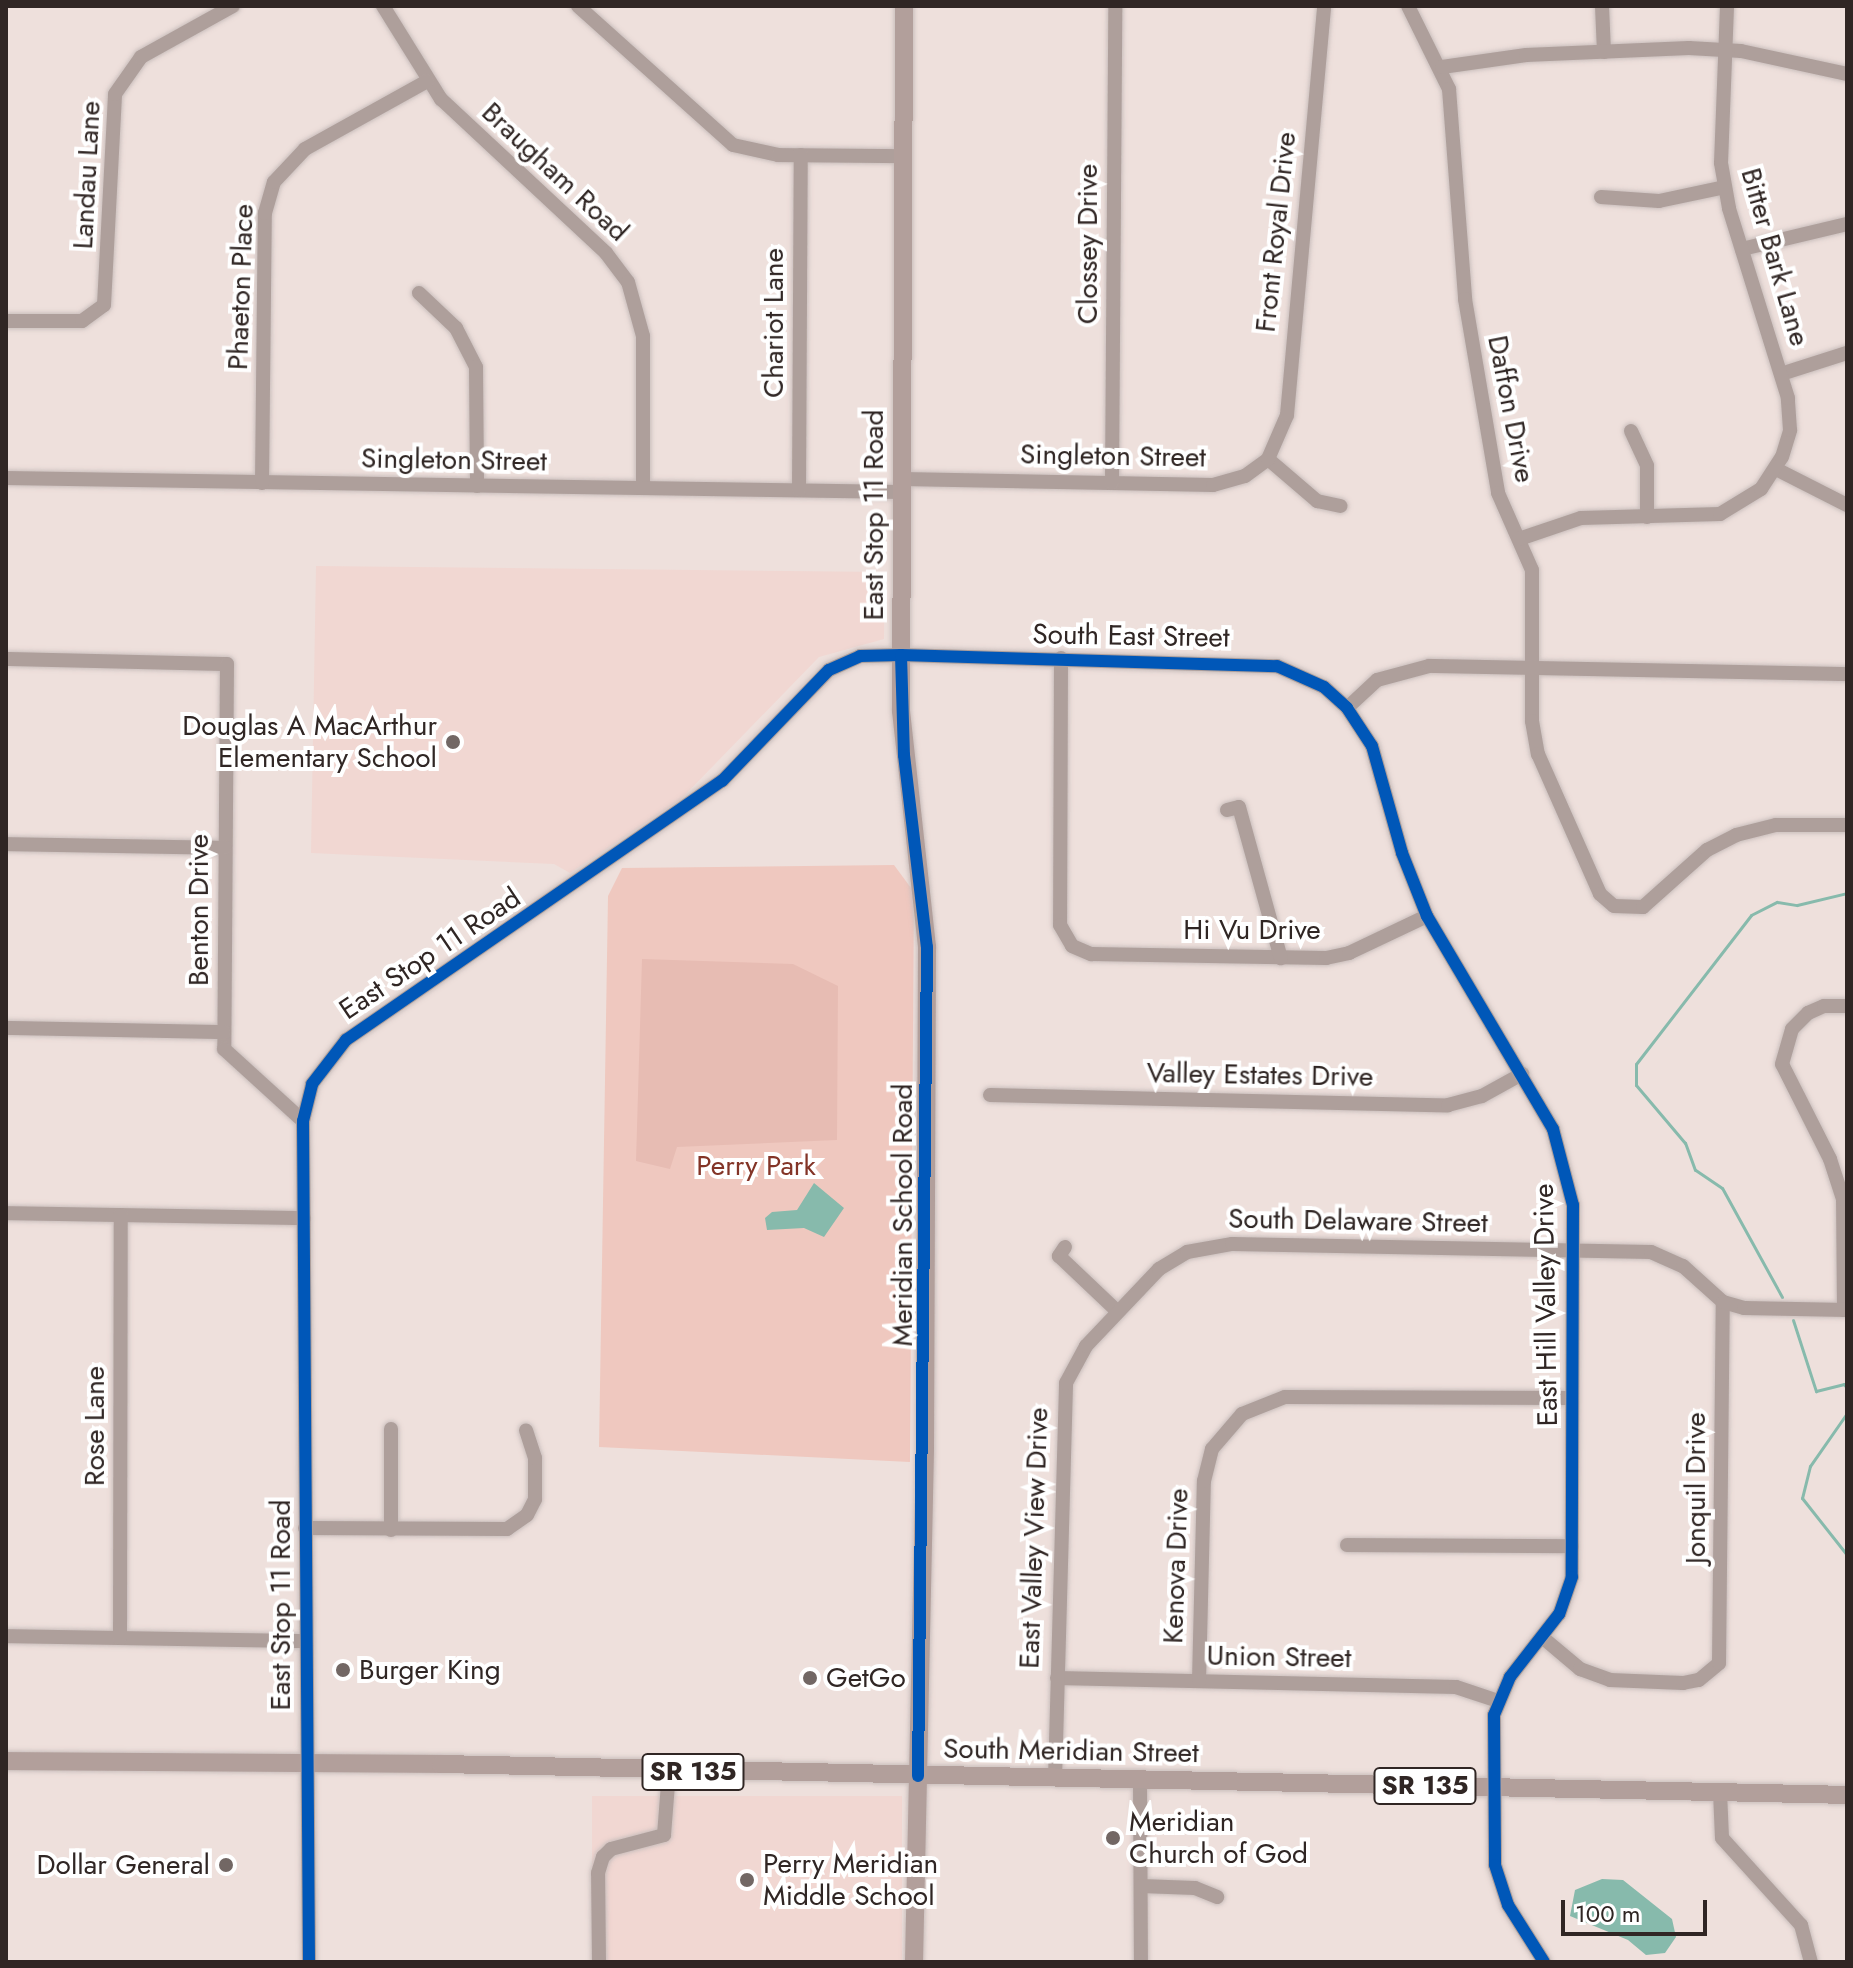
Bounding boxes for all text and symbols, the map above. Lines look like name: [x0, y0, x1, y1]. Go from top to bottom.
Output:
street label: Braugham Road: [475, 96, 635, 248]
street label: Landau Lane: [66, 100, 108, 250]
street label: Front Royal Drive: [1249, 130, 1303, 334]
street label: Clossey Drive: [1071, 164, 1105, 324]
street label: Bitter Bark Lane: [1734, 164, 1816, 350]
street label: Phaeton Place: [221, 203, 261, 371]
street label: Chariot Lane: [757, 248, 791, 398]
street label: Daffon Drive: [1480, 333, 1542, 485]
street label: East Stop 11 Road: [857, 410, 891, 620]
street label: Singleton Street: [1020, 438, 1206, 474]
street label: Singleton Street: [361, 442, 547, 478]
street label: South East Street: [1032, 617, 1230, 655]
place label: Douglas A MacArthur Elementary School: [182, 709, 437, 775]
marker: Douglas A MacArthur Elementary School: [444, 733, 462, 751]
street label: Benton Drive: [182, 834, 216, 986]
street label: East Stop 11 Road: [333, 881, 527, 1027]
street label: Hi Vu Drive: [1183, 913, 1321, 947]
street label: Valley Estates Drive: [1146, 1056, 1374, 1094]
street label: Meridian School Road: [886, 1083, 920, 1347]
park label: Perry Park: [696, 1149, 816, 1183]
street label: East Hill Valley Drive: [1527, 1183, 1565, 1427]
street label: South Delaware Street: [1228, 1202, 1488, 1240]
street label: Rose Lane: [78, 1366, 112, 1486]
street label: East Valley View Drive: [1013, 1407, 1055, 1669]
street label: Jonquil Drive: [1679, 1412, 1713, 1564]
street label: Kenova Drive: [1156, 1488, 1196, 1644]
street label: East Stop 11 Road: [264, 1500, 298, 1710]
street label: Union Street: [1206, 1639, 1352, 1675]
place label: Burger King: [359, 1653, 501, 1687]
marker: Burger King: [334, 1661, 352, 1679]
place label: GetGo: [826, 1661, 906, 1695]
marker: GetGo: [801, 1669, 819, 1687]
street label: South Meridian Street: [943, 1732, 1199, 1770]
road number: SR 135: [641, 1750, 745, 1794]
road number: SR 135: [1373, 1764, 1477, 1808]
place label: Meridian Church of God: [1129, 1805, 1308, 1871]
marker: Meridian Church of God: [1104, 1829, 1122, 1847]
place label: Perry Meridian Middle School: [763, 1847, 938, 1913]
place label: Dollar General: [37, 1848, 210, 1882]
marker: Dollar General: [217, 1856, 235, 1874]
marker: Perry Meridian Middle School: [738, 1871, 756, 1889]
scale bar: [1565, 1884, 1711, 1934]
text: 100 m: [1575, 1896, 1641, 1931]

